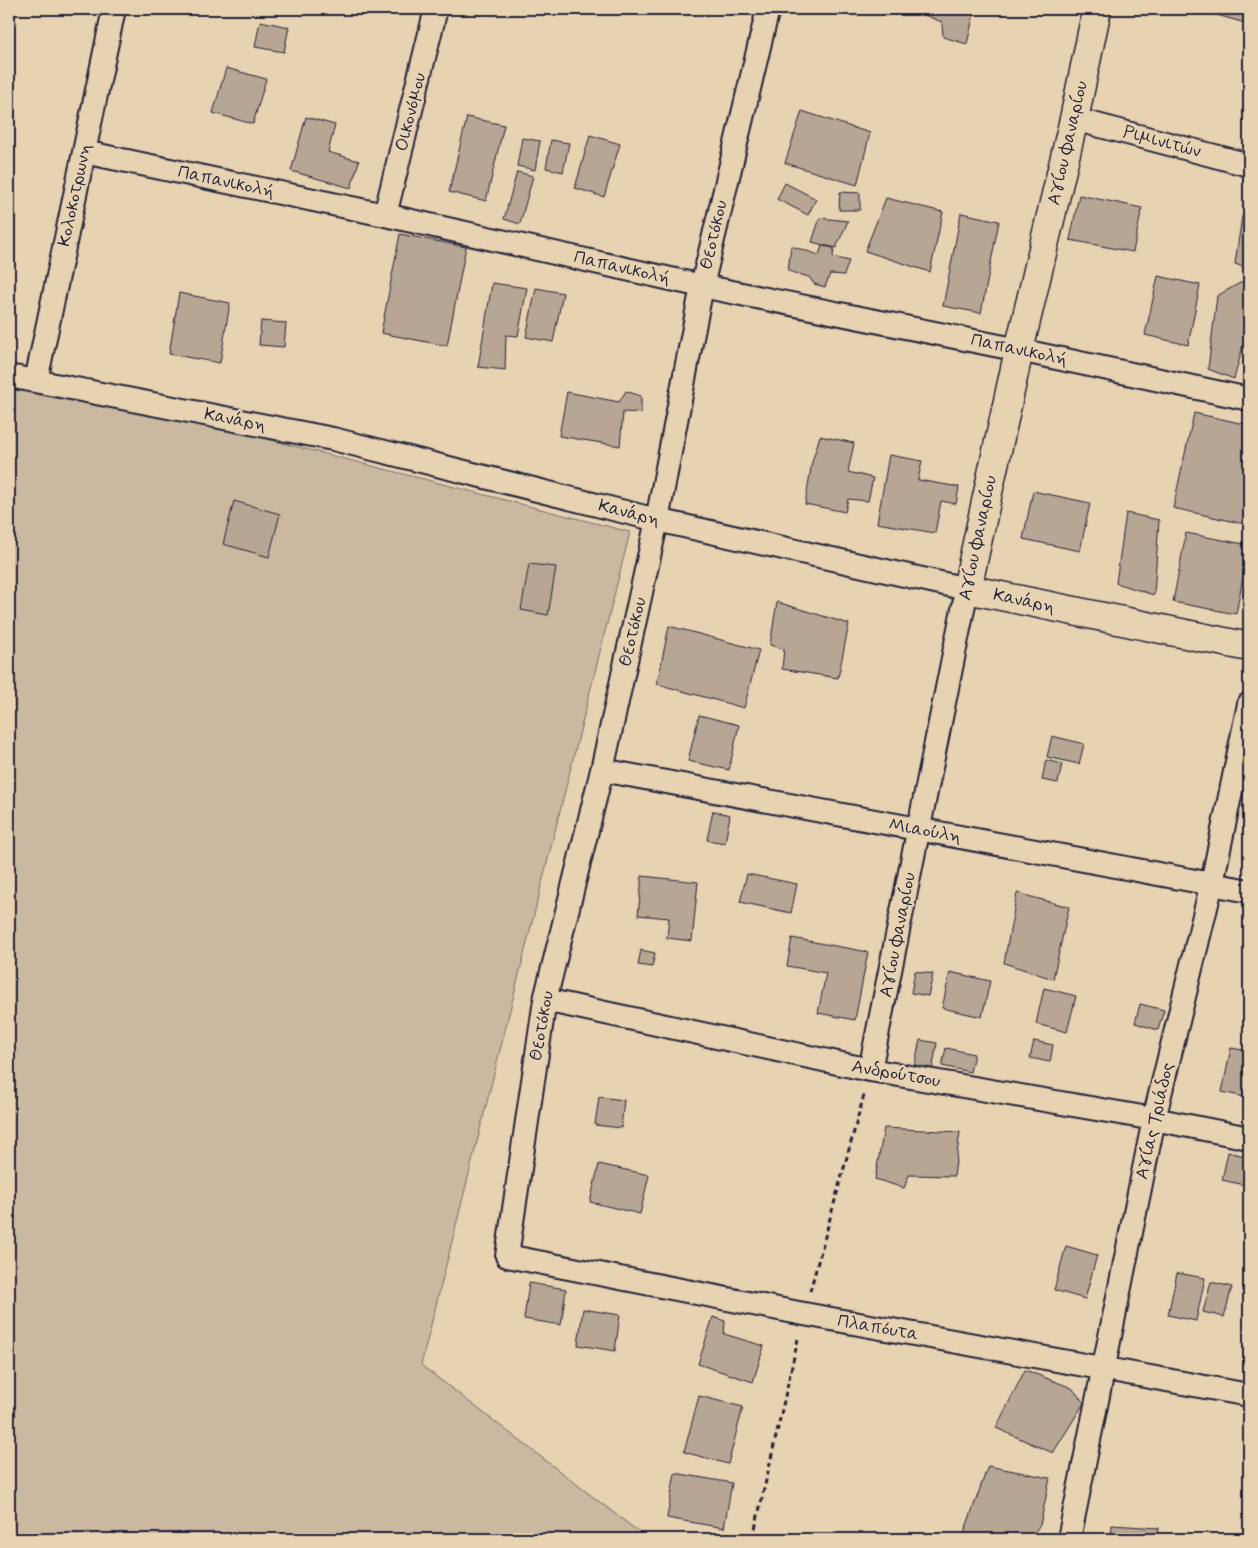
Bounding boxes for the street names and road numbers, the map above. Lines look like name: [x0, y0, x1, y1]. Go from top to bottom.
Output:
street label: Οικονόμου: [390, 70, 432, 154]
street label: Αγίου Φαναρίου: [1042, 78, 1094, 208]
street label: Ριμινιτών: [1120, 120, 1204, 164]
street label: Κολοκοτρωνη: [52, 141, 98, 249]
street label: Παπανικολή: [175, 160, 277, 204]
street label: Θεοτόκου: [694, 198, 734, 272]
street label: Παπανικολή: [571, 245, 673, 291]
street label: Παπανικολή: [968, 328, 1070, 372]
street label: Κανάρη: [202, 402, 268, 438]
street label: Αγίου Φαναρίου: [953, 473, 1003, 603]
street label: Κανάρη: [596, 494, 662, 532]
street label: Κανάρη: [991, 583, 1057, 619]
street label: Θεοτόκου: [613, 595, 653, 669]
street label: Μιαούλη: [887, 813, 963, 849]
street label: Αγίου Φαναρίου: [874, 870, 922, 1000]
street label: Θεοτόκου: [524, 989, 560, 1063]
street label: Ανδρούτσου: [850, 1054, 942, 1094]
street label: Αγίας Τριάδος: [1130, 1060, 1180, 1182]
street label: Πλαπόυτα: [836, 1309, 920, 1347]

